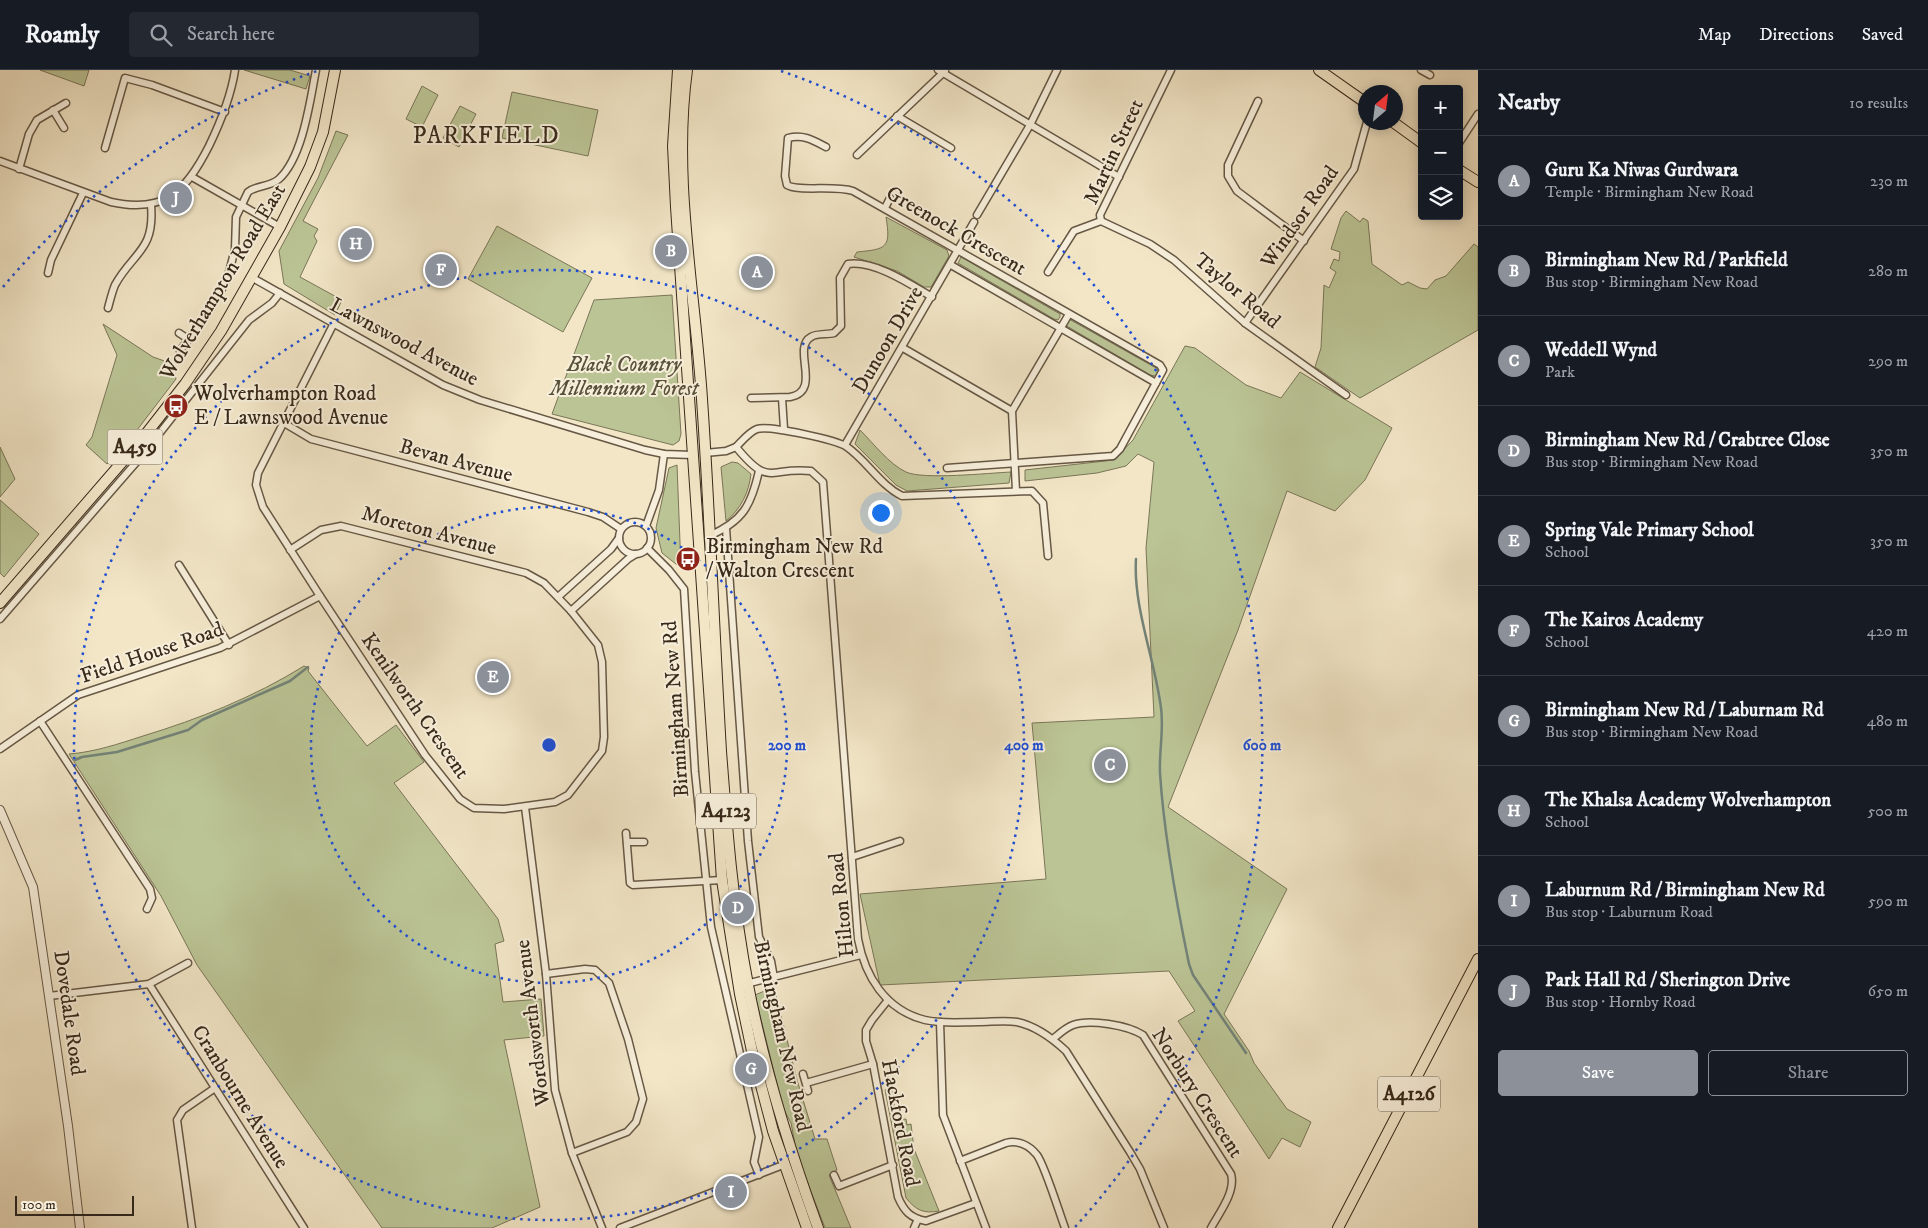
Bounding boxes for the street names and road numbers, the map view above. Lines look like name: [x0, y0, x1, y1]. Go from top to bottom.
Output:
street label: Martin Street: [1078, 95, 1150, 209]
street label: Windsor Road: [1255, 160, 1345, 274]
street label: Wolverhampton Road East: [154, 179, 292, 386]
street label: Greenock Crescent: [881, 180, 1031, 282]
street label: Taylor Road: [1189, 247, 1286, 335]
street label: Dunoon Drive: [847, 282, 929, 398]
street label: Lawnswood Avenue: [325, 292, 483, 392]
road number: A459: [108, 430, 162, 464]
street label: Bevan Avenue: [397, 433, 516, 489]
street label: Moreton Avenue: [359, 501, 500, 562]
street label: Field House Road: [77, 616, 227, 690]
street label: Birmingham New Rd: [657, 619, 695, 798]
street label: Kenilworth Crescent: [355, 628, 475, 784]
road number: A4123: [696, 794, 756, 828]
street label: Hilton Road: [824, 851, 860, 959]
street label: Wordsworth Avenue: [510, 938, 556, 1109]
street label: Birmingham New Road: [747, 938, 817, 1135]
street label: Dovedale Road: [47, 949, 91, 1078]
street label: Cranbourne Avenue: [185, 1020, 295, 1174]
street label: Norbury Crescent: [1145, 1023, 1249, 1163]
street label: Hackford Road: [875, 1057, 925, 1189]
road number: A4126: [1378, 1076, 1440, 1112]

